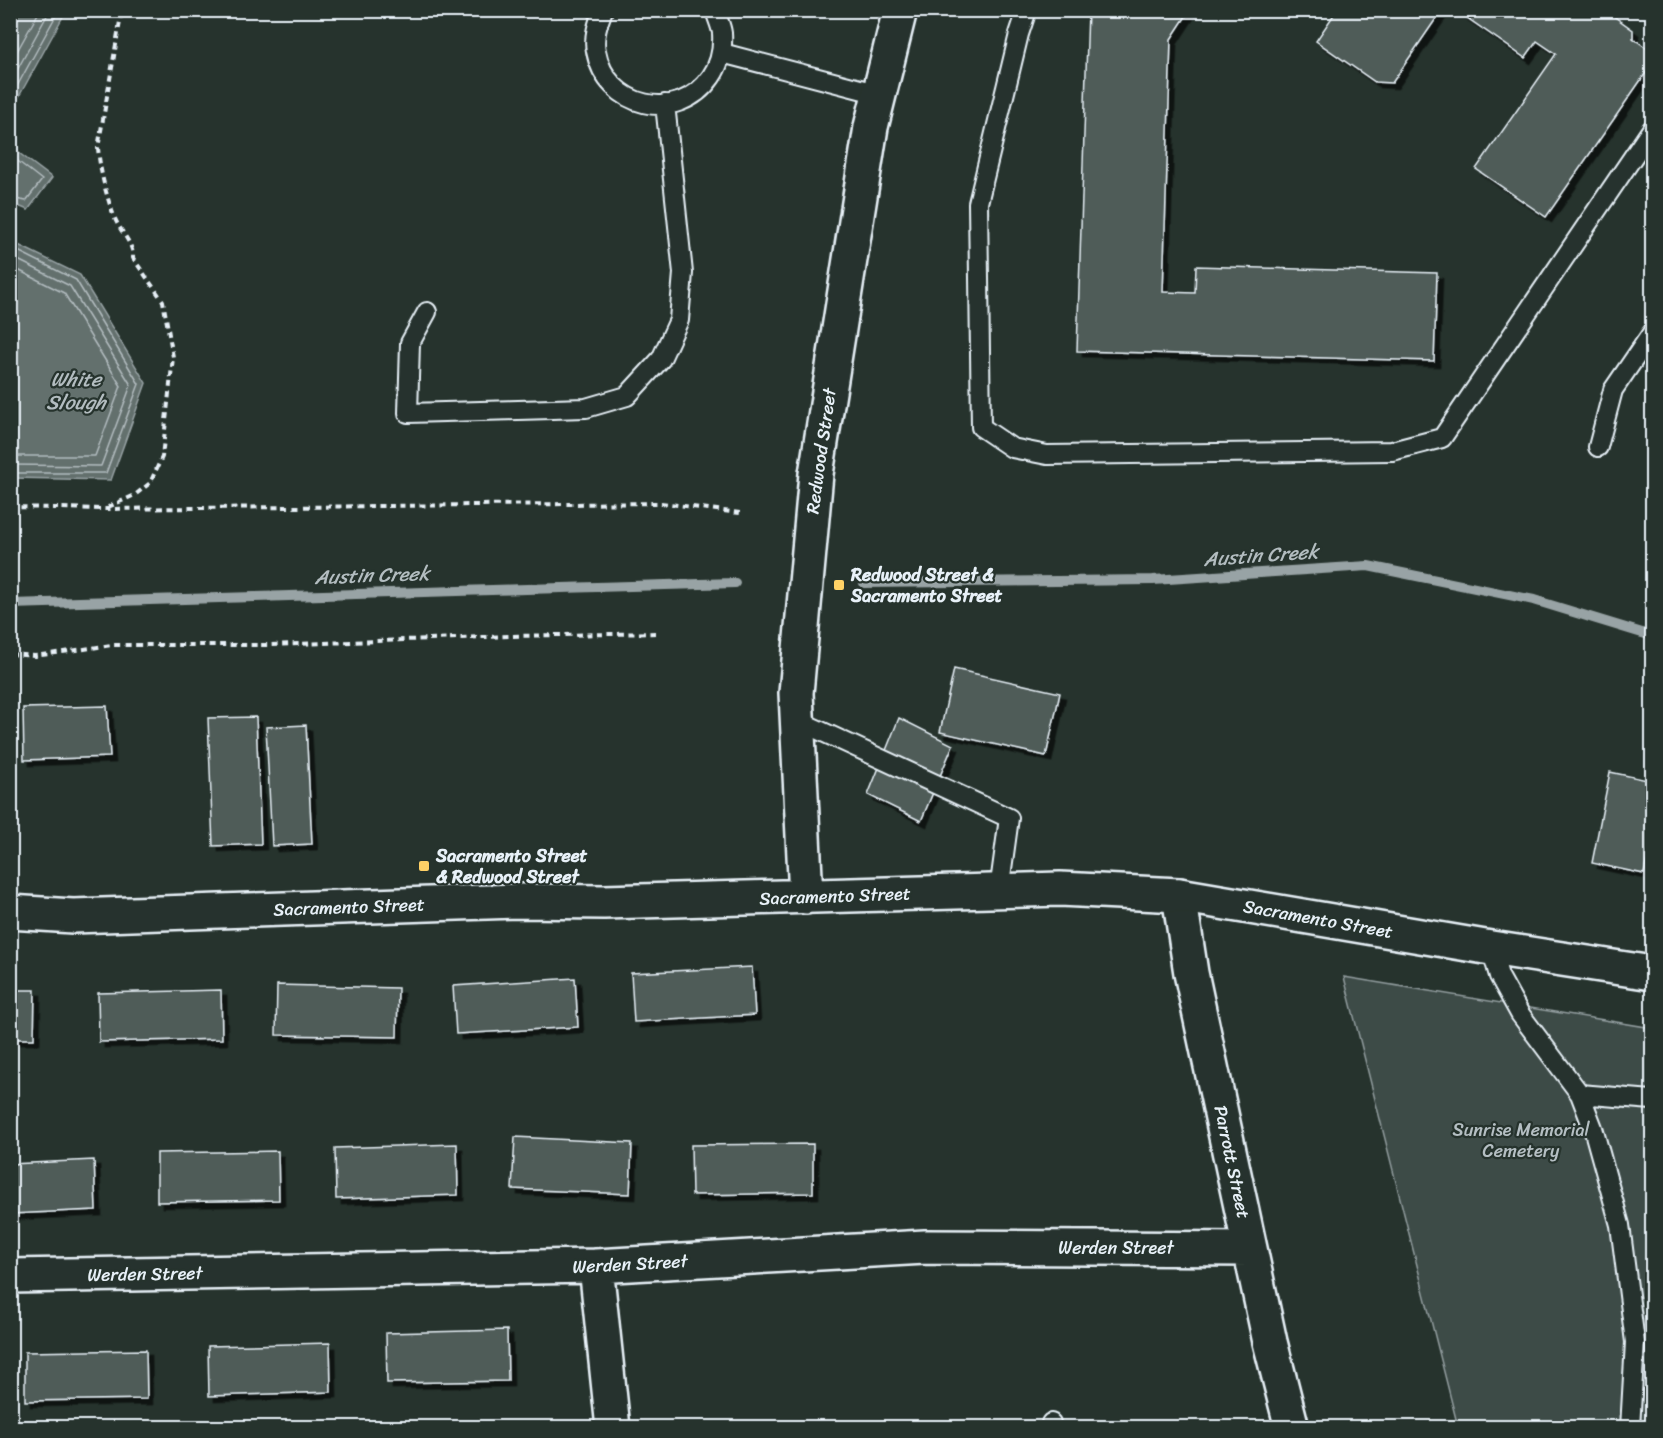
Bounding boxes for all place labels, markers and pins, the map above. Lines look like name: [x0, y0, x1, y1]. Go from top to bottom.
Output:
place label: Redwood Street & Sacramento Street: [850, 559, 1002, 612]
marker: Redwood Street & Sacramento Street: [832, 578, 846, 592]
place label: Sacramento Street & Redwood Street: [435, 840, 587, 893]
marker: Sacramento Street & Redwood Street: [417, 859, 431, 873]

